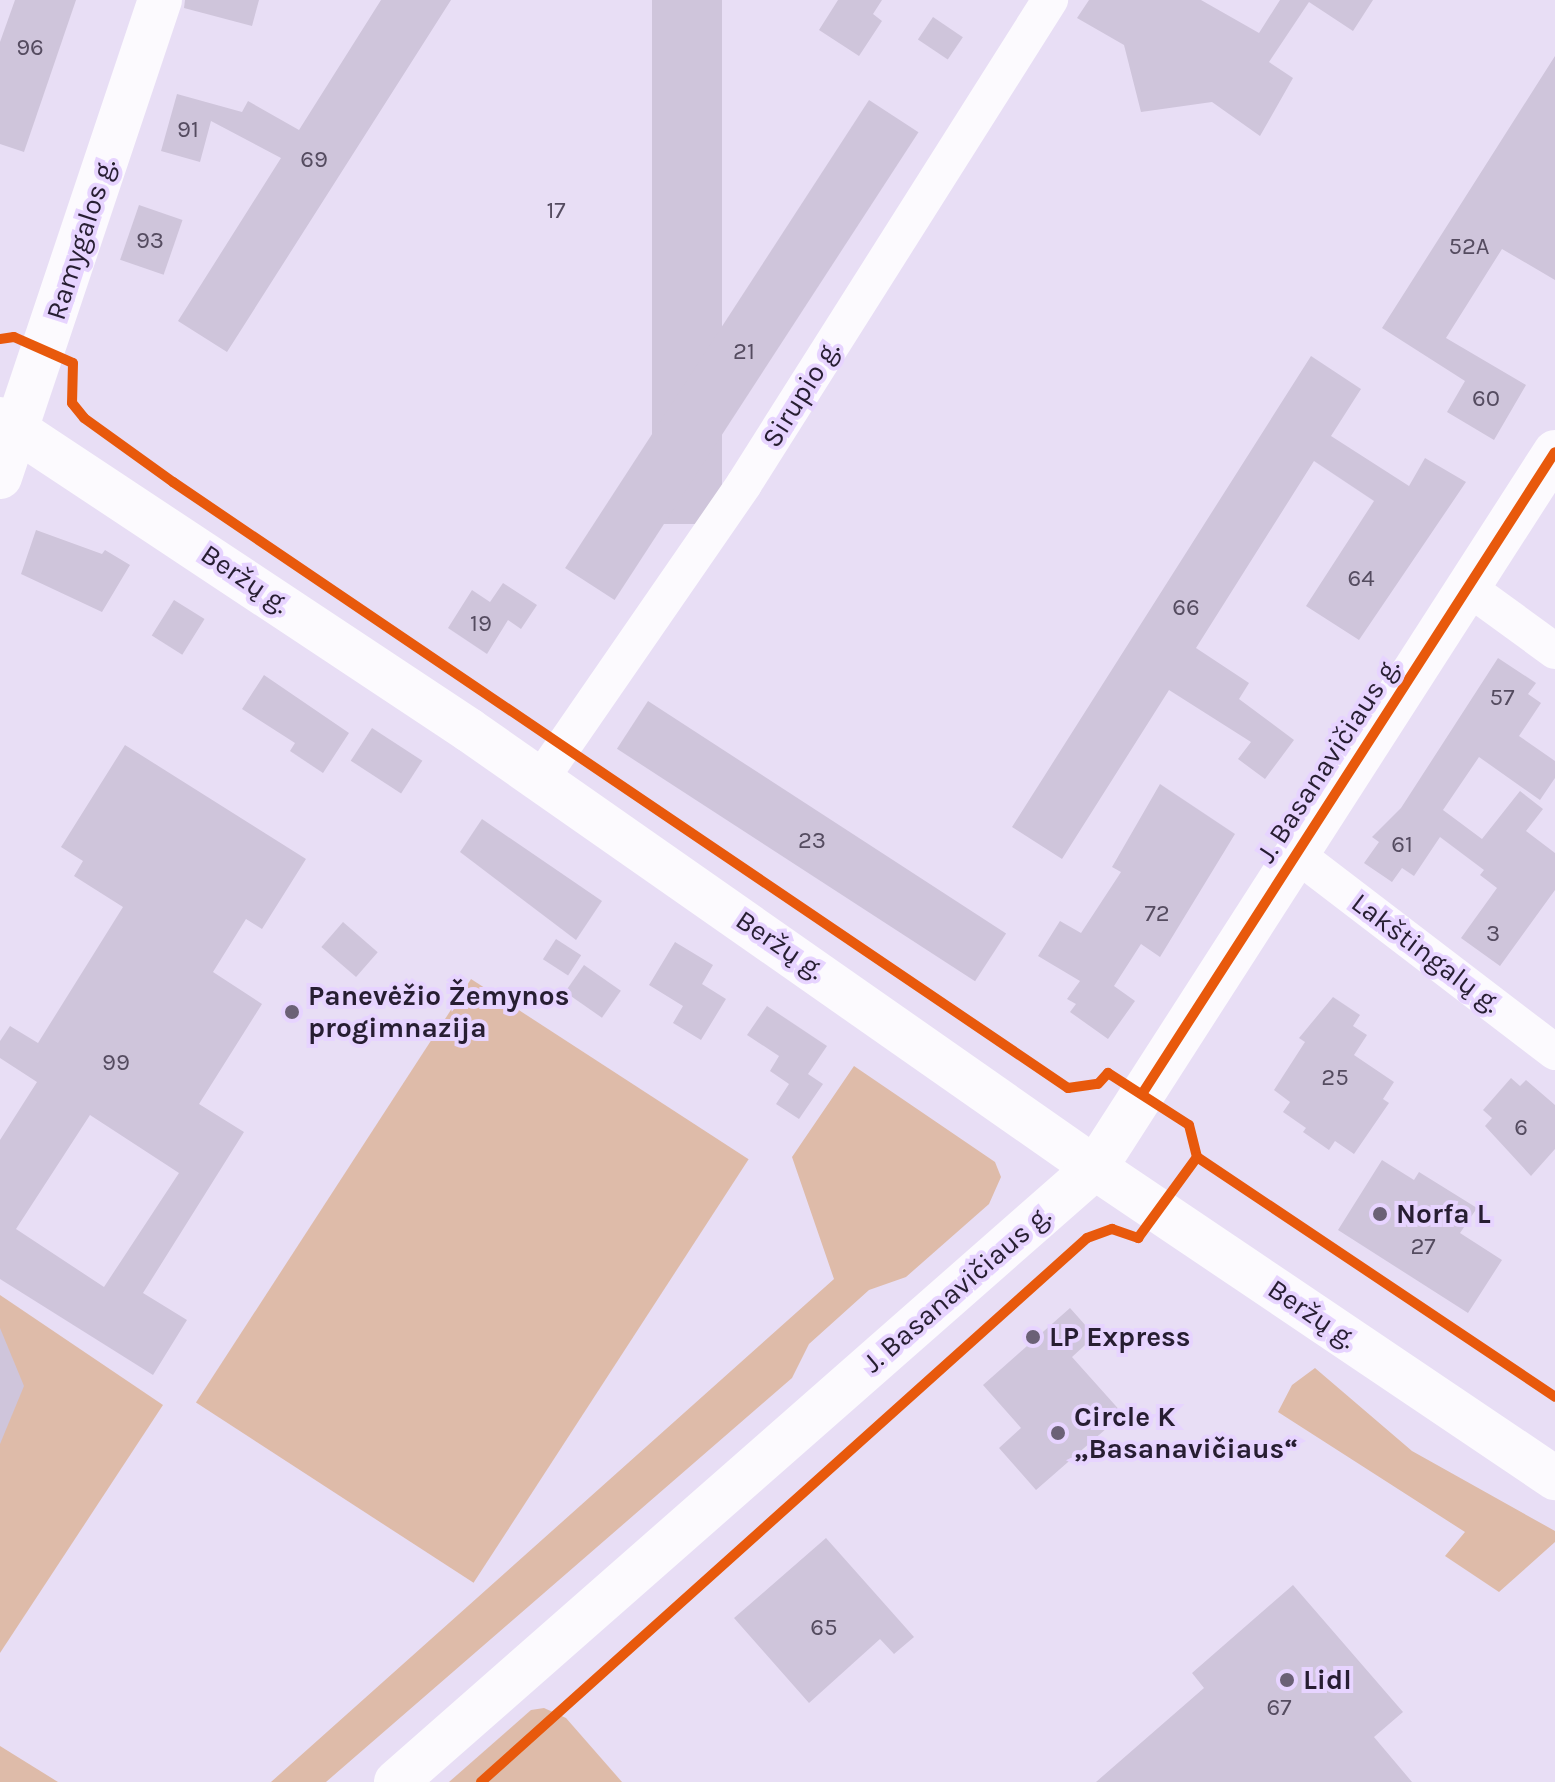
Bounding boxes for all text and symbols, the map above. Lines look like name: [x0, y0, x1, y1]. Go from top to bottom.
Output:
house number: 96: [16, 34, 44, 62]
house number: 91: [177, 116, 199, 144]
house number: 69: [300, 146, 328, 174]
street label: Ramygalos g.: [39, 154, 123, 324]
house number: 17: [546, 197, 566, 225]
house number: 93: [136, 227, 164, 255]
house number: 52A: [1448, 233, 1490, 261]
street label: Sirupio g.: [755, 334, 847, 454]
house number: 21: [733, 338, 755, 366]
house number: 60: [1472, 385, 1500, 413]
street label: Beržų g.: [194, 537, 296, 621]
house number: 64: [1347, 565, 1375, 593]
house number: 66: [1172, 594, 1200, 622]
house number: 19: [470, 610, 492, 638]
street label: J. Basanavičiaus g.: [1249, 651, 1407, 869]
house number: 57: [1490, 684, 1514, 712]
house number: 23: [798, 827, 826, 855]
house number: 61: [1391, 831, 1413, 859]
street label: Lakštingalų g.: [1345, 886, 1507, 1020]
house number: 72: [1144, 900, 1170, 928]
street label: Beržų g.: [729, 903, 831, 987]
house number: 3: [1486, 920, 1500, 948]
place label: Panevėžio Žemynos progimnazija: [308, 979, 569, 1045]
marker: Panevėžio Žemynos progimnazija: [283, 1003, 301, 1021]
house number: 99: [102, 1049, 130, 1077]
house number: 25: [1321, 1064, 1349, 1092]
house number: 6: [1514, 1114, 1528, 1142]
place label: Norfa L: [1396, 1197, 1490, 1231]
street label: J. Basanavičiaus g.: [856, 1198, 1058, 1380]
marker: Norfa L: [1371, 1205, 1389, 1223]
house number: 27: [1410, 1233, 1436, 1261]
street label: Beržų g.: [1261, 1272, 1363, 1356]
place label: LP Express: [1049, 1320, 1191, 1354]
marker: LP Express: [1024, 1328, 1042, 1346]
place label: Circle K „Basanavičiaus“: [1074, 1400, 1298, 1466]
marker: Circle K „Basanavičiaus“: [1049, 1424, 1067, 1442]
house number: 65: [810, 1614, 838, 1642]
place label: Lidl: [1303, 1663, 1352, 1697]
marker: Lidl: [1278, 1671, 1296, 1689]
house number: 67: [1266, 1694, 1292, 1722]

